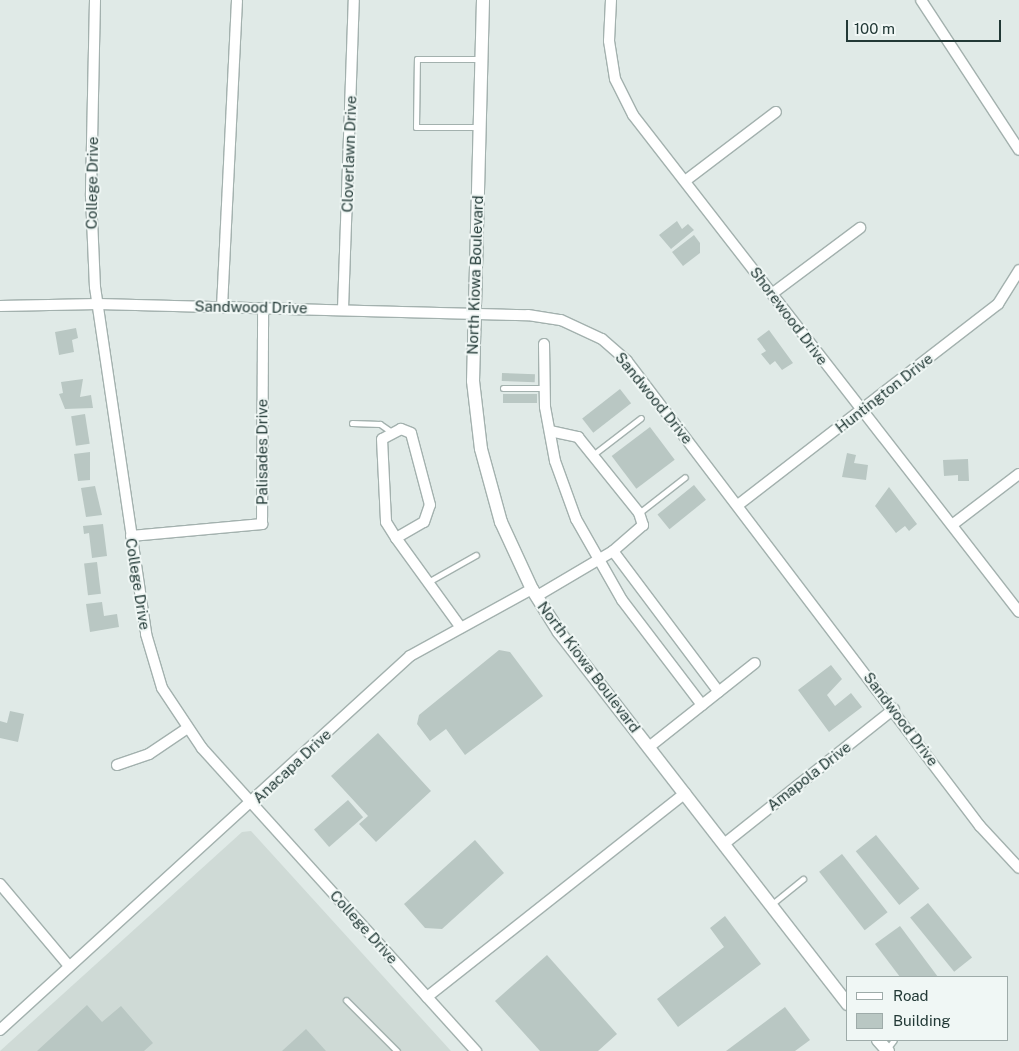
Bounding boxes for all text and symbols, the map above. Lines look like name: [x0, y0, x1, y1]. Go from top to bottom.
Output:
scale bar: [849, 10, 1004, 42]
text: 100 m: [854, 20, 895, 37]
street label: Cloverlawn Drive: [338, 95, 360, 213]
street label: College Drive: [82, 136, 102, 230]
street label: North Kiowa Boulevard: [463, 195, 487, 355]
street label: Shorewood Drive: [746, 263, 832, 369]
street label: Sandwood Drive: [194, 297, 308, 317]
street label: Sandwood Drive: [611, 348, 697, 448]
street label: Huntington Drive: [832, 349, 936, 437]
street label: Palisades Drive: [253, 399, 271, 505]
street label: College Drive: [122, 537, 154, 631]
street label: North Kiowa Boulevard: [534, 598, 644, 736]
street label: Sandwood Drive: [860, 669, 942, 769]
street label: Anacapa Drive: [249, 725, 335, 807]
street label: Amapola Drive: [763, 738, 855, 814]
street label: College Drive: [326, 886, 402, 968]
legend: [846, 976, 1009, 1041]
text: Road: [893, 987, 929, 1004]
text: Building: [893, 1012, 951, 1029]

